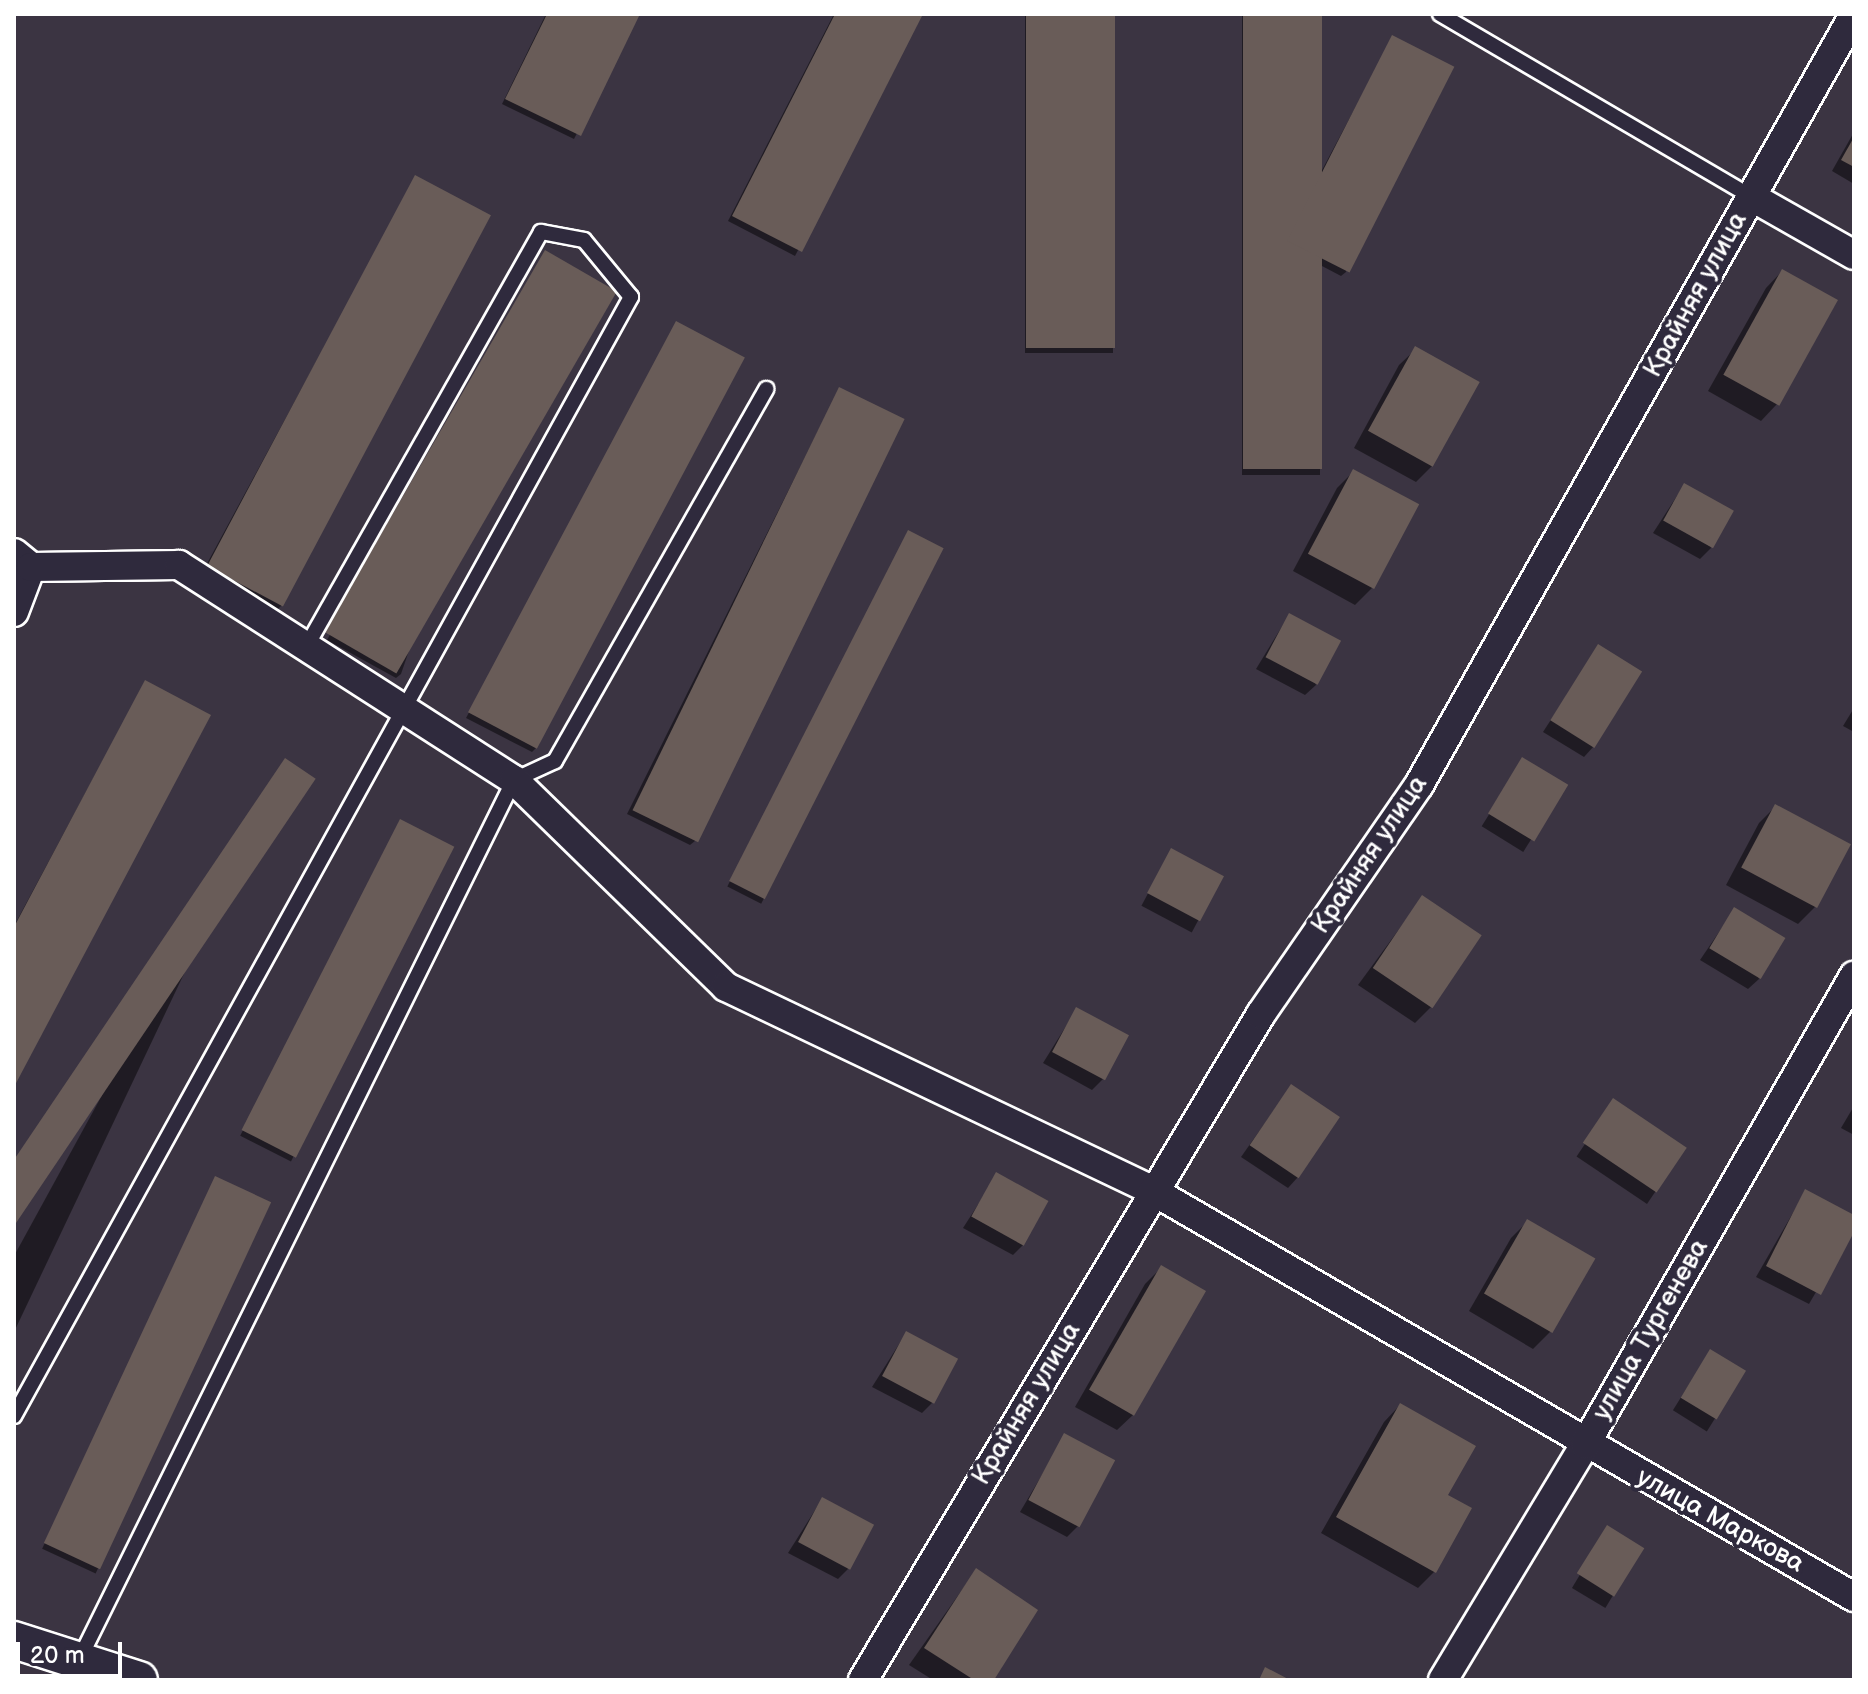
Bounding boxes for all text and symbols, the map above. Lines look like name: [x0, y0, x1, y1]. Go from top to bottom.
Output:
street label: Крайняя улица: [1638, 207, 1754, 383]
street label: Крайняя улица: [1306, 770, 1434, 940]
street label: улица Тургенева: [1587, 1234, 1715, 1426]
street label: Крайняя улица: [966, 1317, 1088, 1491]
street label: улица Маркова: [1631, 1462, 1809, 1580]
scale bar: [20, 1626, 126, 1676]
text: 20 m: [30, 1641, 85, 1670]

